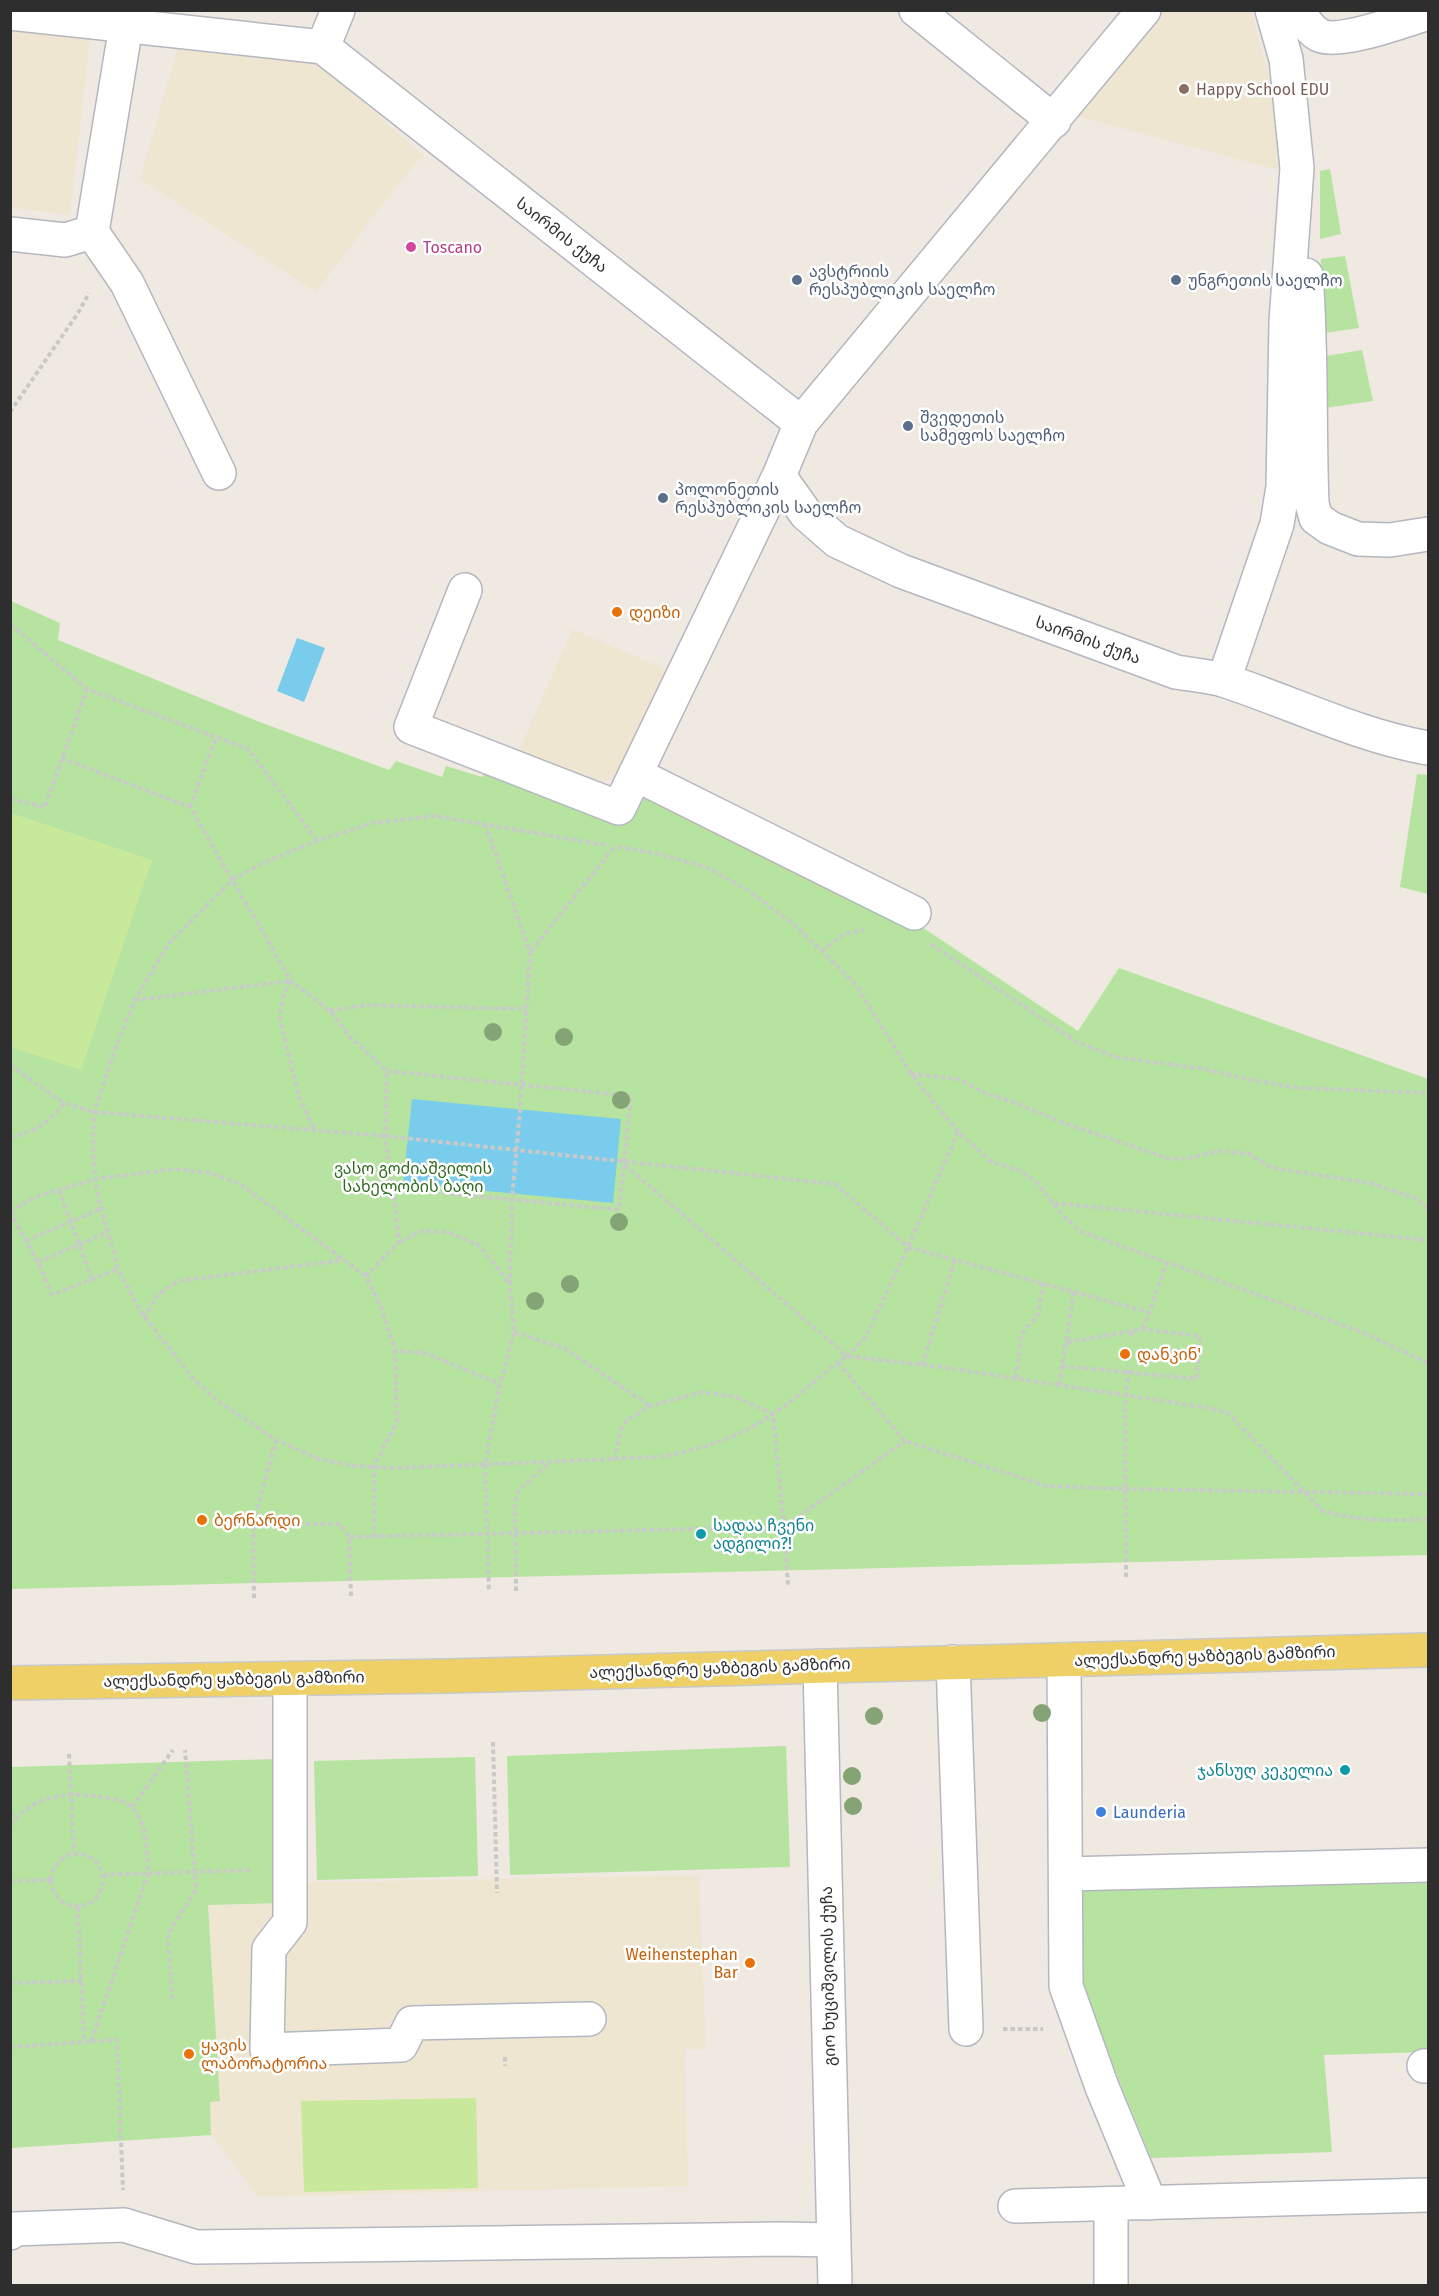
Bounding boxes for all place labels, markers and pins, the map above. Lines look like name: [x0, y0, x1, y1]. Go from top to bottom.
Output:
place label: Happy School EDU: [1196, 80, 1329, 99]
marker: Happy School EDU: [1177, 82, 1191, 96]
place label: Toscano: [423, 238, 482, 257]
marker: Toscano: [404, 240, 418, 254]
place label: ავსტრიის რესპუბლიკის საელჩო: [809, 262, 995, 300]
place label: უნგრეთის საელჩო: [1188, 271, 1343, 291]
marker: ავსტრიის რესპუბლიკის საელჩო: [790, 273, 804, 287]
marker: უნგრეთის საელჩო: [1169, 273, 1183, 287]
place label: შვედეთის სამეფოს საელჩო: [920, 408, 1065, 446]
marker: შვედეთის სამეფოს საელჩო: [901, 419, 915, 433]
place label: პოლონეთის რესპუბლიკის საელჩო: [675, 480, 861, 518]
marker: პოლონეთის რესპუბლიკის საელჩო: [656, 491, 670, 505]
place label: დეიზი: [629, 603, 680, 623]
marker: დეიზი: [610, 605, 624, 619]
place label: დანკინ': [1137, 1345, 1201, 1365]
marker: დანკინ': [1118, 1347, 1132, 1361]
place label: ბერნარდი: [214, 1511, 300, 1531]
marker: ბერნარდი: [195, 1513, 209, 1527]
place label: სადაა ჩვენი ადგილი?!: [713, 1516, 814, 1554]
marker: სადაა ჩვენი ადგილი?!: [694, 1527, 708, 1541]
place label: ჯანსუღ კეკელია: [1197, 1761, 1333, 1781]
marker: ჯანსუღ კეკელია: [1338, 1763, 1352, 1777]
place label: Launderia: [1113, 1803, 1186, 1822]
marker: Launderia: [1094, 1805, 1108, 1819]
place label: Weihenstephan Bar: [626, 1945, 739, 1982]
marker: Weihenstephan Bar: [743, 1956, 757, 1970]
place label: ყავის ლაბორატორია: [201, 2036, 327, 2074]
marker: ყავის ლაბორატორია: [182, 2047, 196, 2061]

